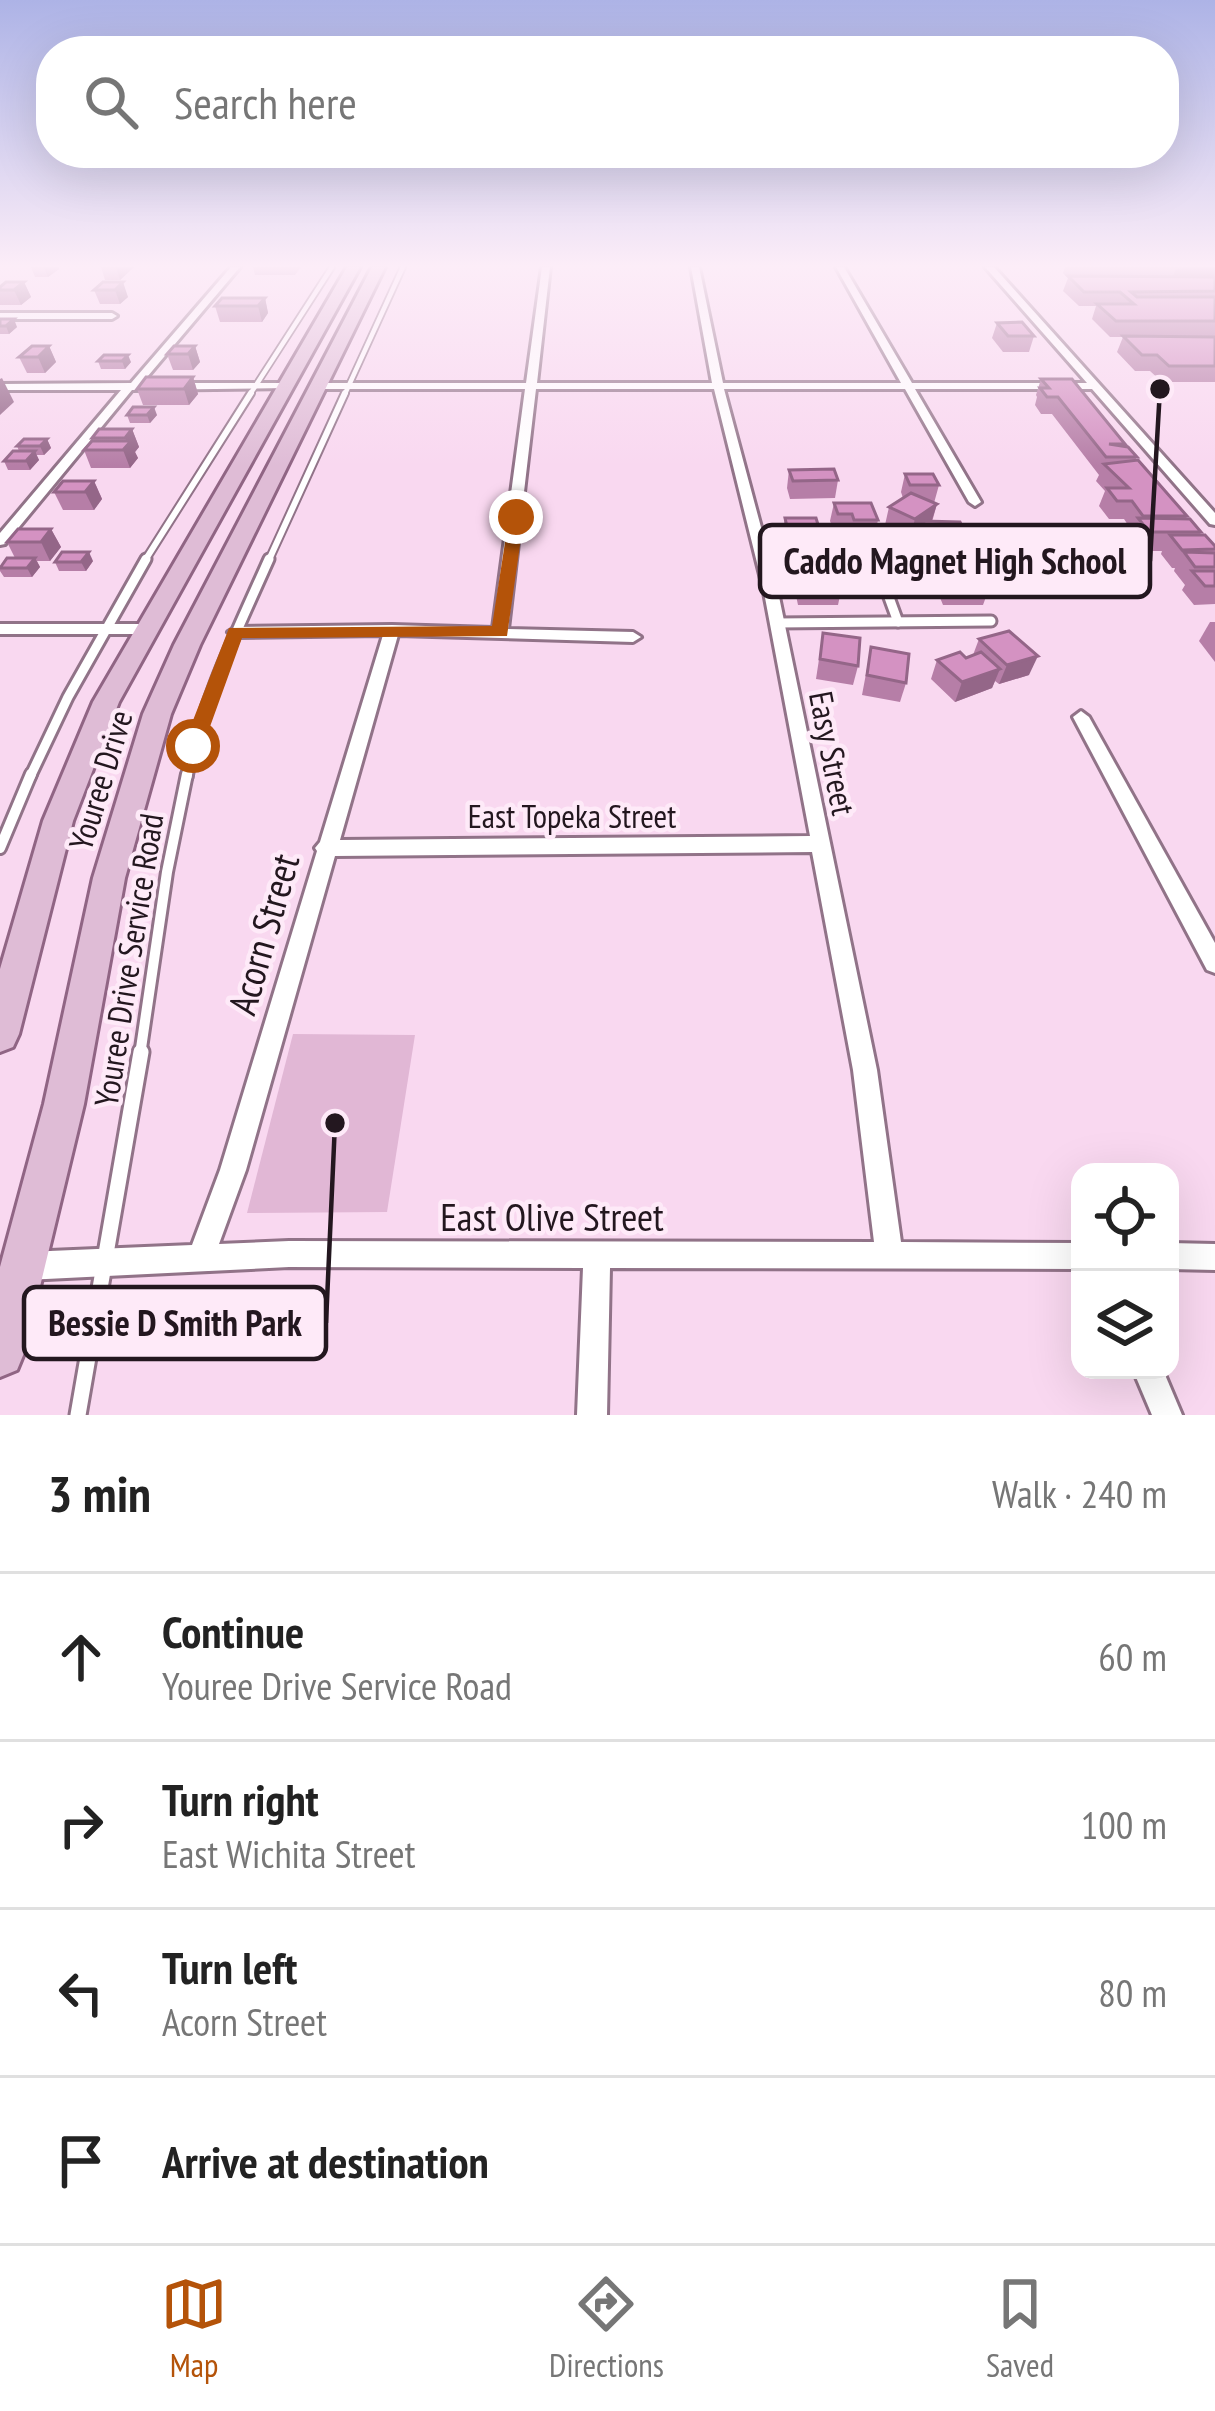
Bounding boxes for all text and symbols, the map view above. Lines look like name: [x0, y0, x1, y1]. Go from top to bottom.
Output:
search box: [36, 36, 1179, 168]
icon: search: [78, 69, 144, 135]
text: Search here: [174, 73, 357, 131]
route end: [489, 490, 543, 544]
callout: Caddo Magnet High School: [760, 525, 1150, 597]
text: Caddo Magnet High School: [784, 537, 1127, 584]
street label: Easy Street: [800, 687, 866, 819]
street label: Youree Drive: [58, 705, 142, 855]
route start: [166, 719, 220, 773]
street label: East Topeka Street: [468, 794, 676, 837]
street label: Youree Drive Service Road: [84, 810, 172, 1110]
street label: Acorn Street: [216, 847, 310, 1020]
map controls: [1071, 1163, 1179, 1379]
button: locate: [1071, 1163, 1179, 1271]
street label: East Olive Street: [440, 1191, 664, 1242]
button: layers: [1071, 1271, 1179, 1379]
callout: Bessie D Smith Park: [24, 1287, 326, 1359]
text: Bessie D Smith Park: [48, 1299, 302, 1346]
text: 3 min: [48, 1460, 151, 1526]
text: Walk · 240 m: [992, 1468, 1167, 1519]
text: Continue: [162, 1602, 304, 1660]
icon: ahead: [48, 1624, 114, 1690]
text: 60 m: [1098, 1631, 1167, 1682]
text: Youree Drive Service Road: [162, 1660, 512, 1711]
text: Turn right: [162, 1770, 319, 1828]
icon: right: [48, 1792, 114, 1858]
text: 100 m: [1081, 1799, 1167, 1850]
text: East Wichita Street: [162, 1828, 415, 1879]
text: Turn left: [162, 1938, 297, 1996]
icon: left: [48, 1960, 114, 2026]
text: 80 m: [1098, 1967, 1167, 2018]
text: Acorn Street: [162, 1996, 327, 2047]
icon: arrive: [48, 2128, 114, 2194]
text: Arrive at destination: [162, 2132, 489, 2190]
tab: Map: [161, 2271, 227, 2386]
tab: Directions: [549, 2271, 664, 2386]
tab: Saved: [986, 2271, 1054, 2386]

